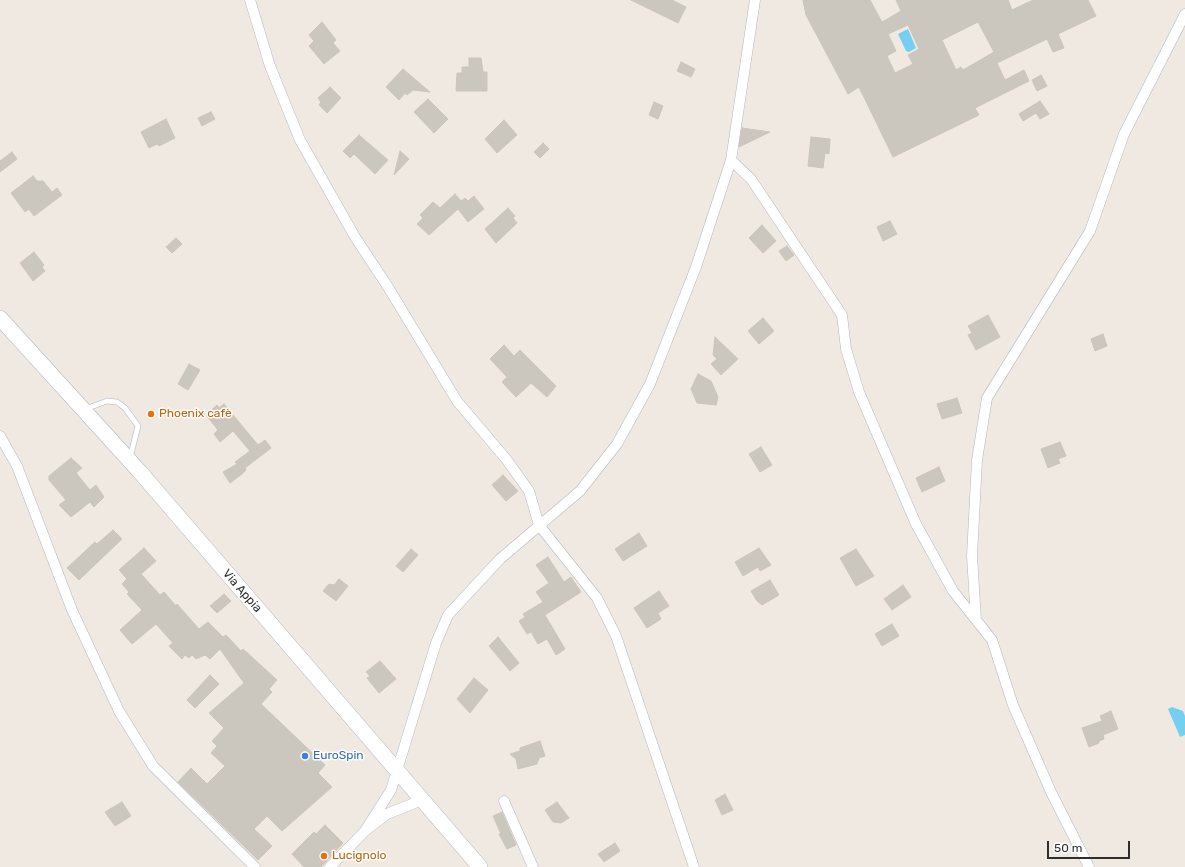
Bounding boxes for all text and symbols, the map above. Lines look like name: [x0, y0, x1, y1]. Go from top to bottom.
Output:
place label: Phoenix cafè: [159, 407, 232, 421]
marker: Phoenix cafè: [146, 409, 156, 419]
street label: Via Appia: [219, 567, 265, 615]
place label: EuroSpin: [313, 749, 364, 763]
marker: EuroSpin: [300, 751, 310, 761]
scale bar: [1049, 833, 1132, 859]
text: 50 m: [1054, 841, 1082, 855]
place label: Lucignolo: [332, 849, 386, 863]
marker: Lucignolo: [319, 851, 329, 861]

